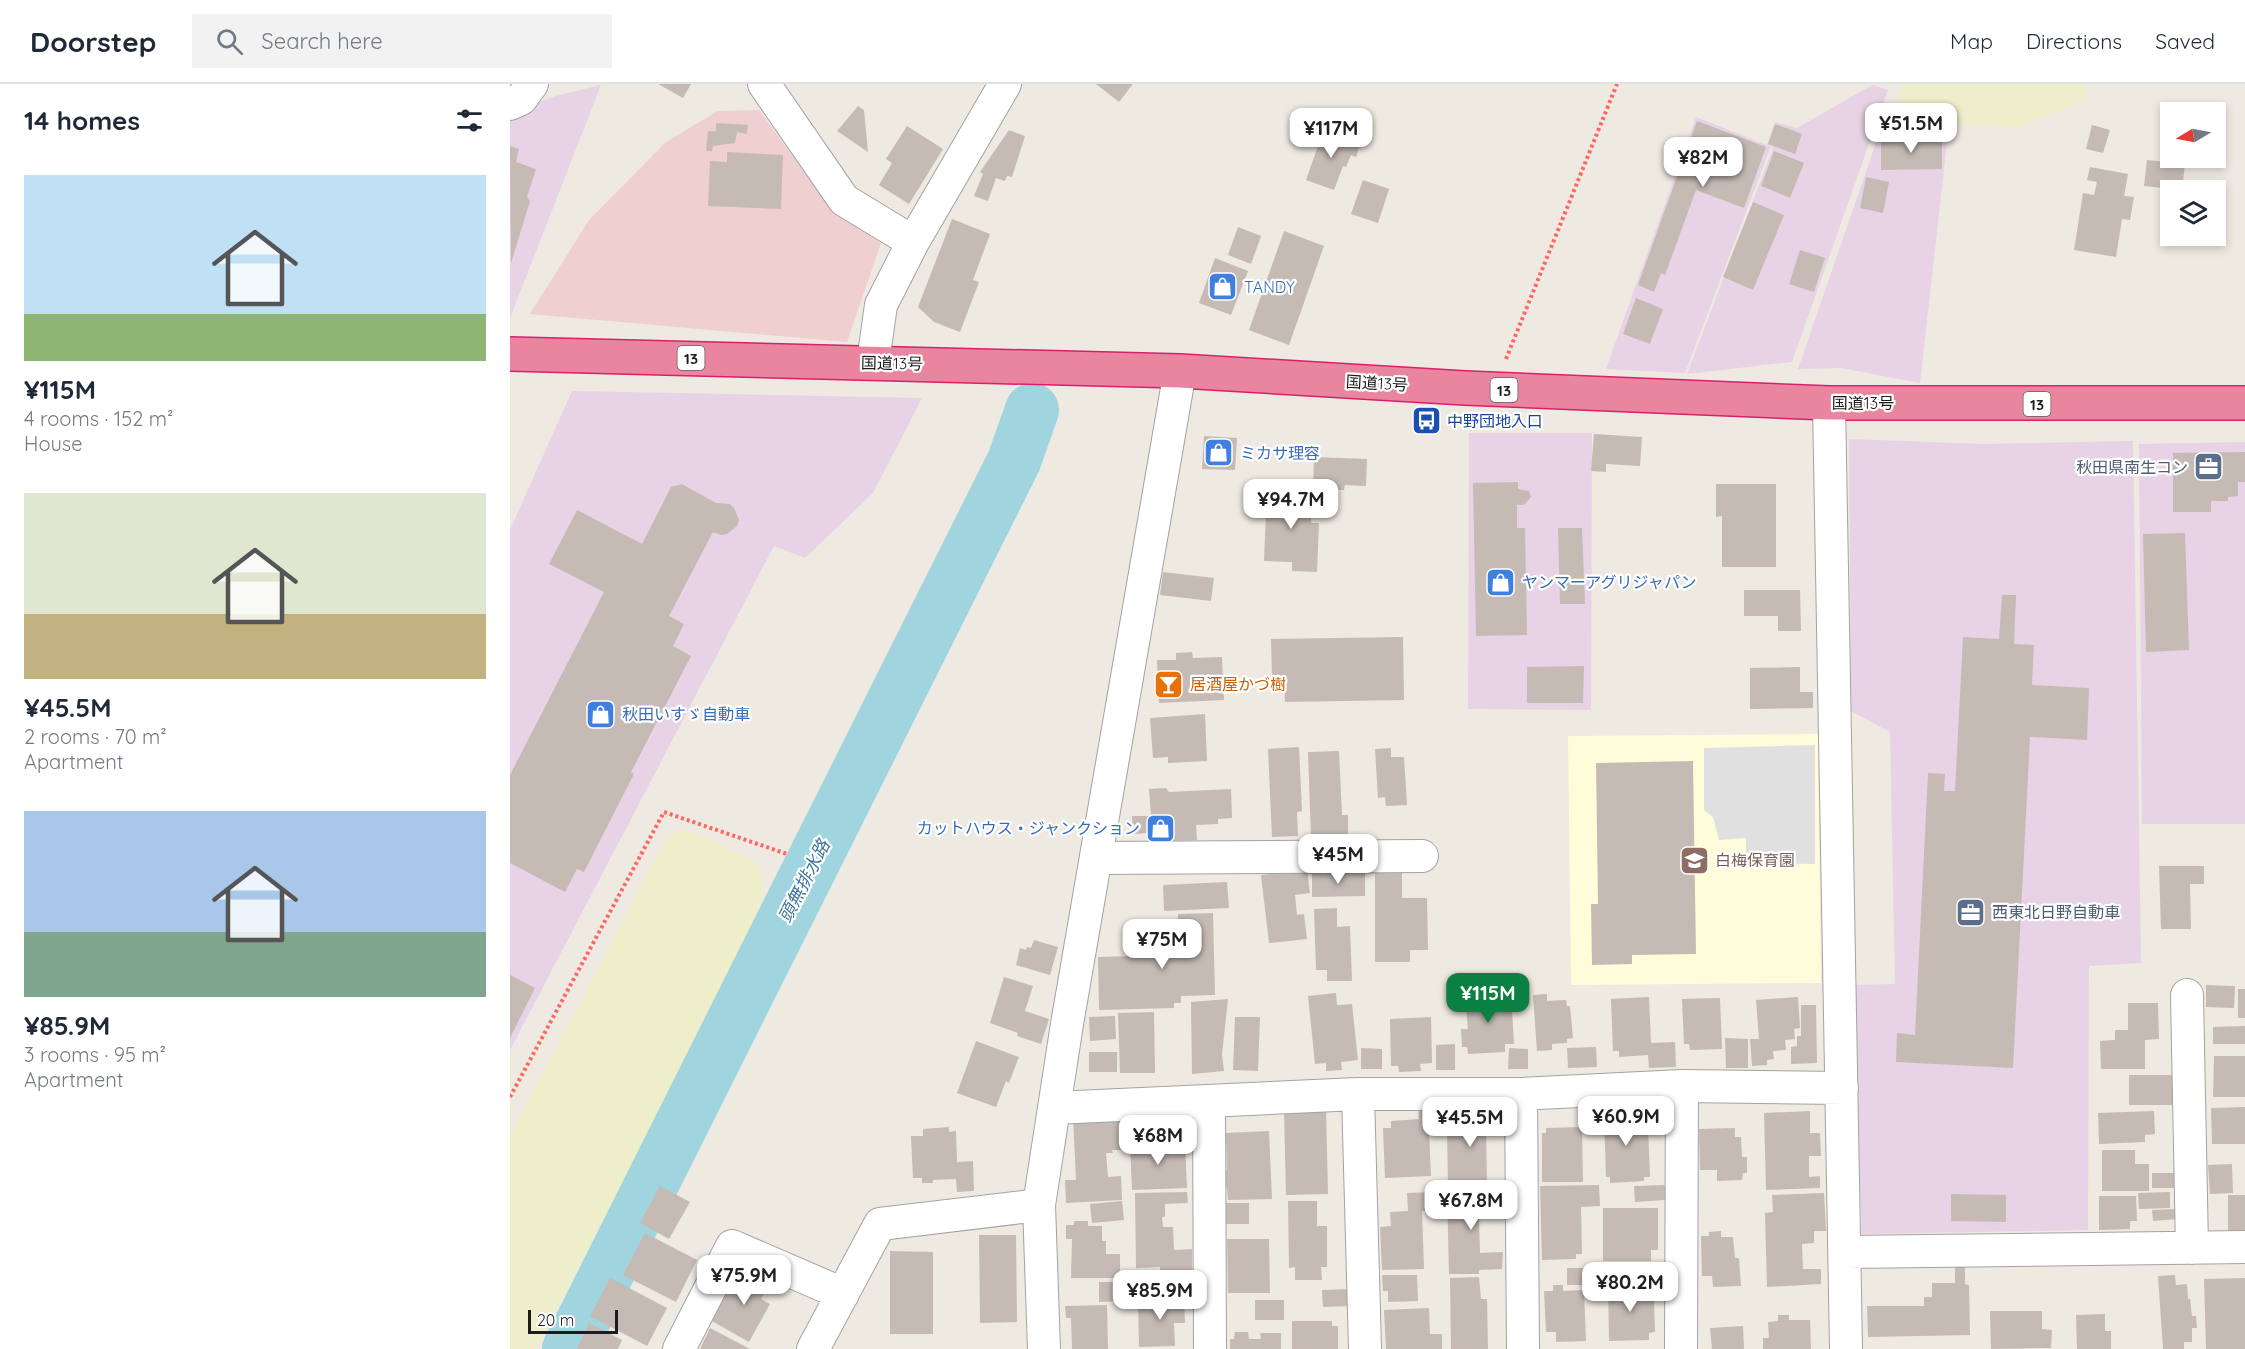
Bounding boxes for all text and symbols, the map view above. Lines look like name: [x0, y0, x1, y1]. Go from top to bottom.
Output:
search box: [192, 14, 612, 68]
text: Doorstep: [30, 24, 156, 59]
icon: search: [213, 25, 246, 58]
text: Search here: [261, 27, 383, 55]
text: Map: [1950, 28, 1993, 54]
text: Directions: [2026, 28, 2122, 54]
text: Saved: [2155, 28, 2215, 54]
north arrow: [2160, 102, 2226, 168]
map controls: [2160, 102, 2226, 246]
pin: ¥51.5M: [1862, 103, 1960, 154]
text: 14 homes: [24, 104, 140, 137]
icon: filters: [453, 104, 486, 137]
pin: ¥117M: [1289, 108, 1373, 159]
text: ¥51.5M: [1879, 110, 1943, 135]
text: ¥117M: [1304, 115, 1358, 140]
pin: ¥82M: [1667, 137, 1739, 188]
text: ¥82M: [1678, 144, 1728, 169]
button: layers: [2160, 180, 2226, 246]
icon: home: [201, 214, 309, 322]
shop icon: TANDY: [1207, 271, 1239, 303]
place label: TANDY: [1244, 277, 1295, 297]
road number: 13: [678, 346, 705, 370]
street label: 国道13号: [861, 352, 923, 374]
street label: 国道13号: [1345, 371, 1409, 395]
text: ¥115M: [24, 373, 96, 406]
road number: 13: [1490, 378, 1518, 402]
road number: 13: [2024, 392, 2050, 416]
street label: 国道13号: [1832, 393, 1894, 413]
bus stop icon: 中野団地入口: [1410, 405, 1442, 437]
text: 4 rooms · 152 m²: [24, 406, 173, 431]
place label: 中野団地入口: [1447, 411, 1543, 431]
text: House: [24, 431, 83, 456]
shop icon: ミカサ理容: [1203, 437, 1235, 469]
place label: ミカサ理容: [1240, 443, 1320, 463]
office icon: 秋田県南生コン: [2193, 451, 2225, 483]
place label: 秋田県南生コン: [2076, 457, 2188, 477]
pin: ¥94.7M: [1242, 479, 1340, 530]
text: ¥94.7M: [1257, 486, 1325, 511]
icon: home: [201, 532, 309, 640]
shop icon: ヤンマーアグリジャパン: [1485, 566, 1517, 598]
place label: ヤンマーアグリジャパン: [1522, 572, 1697, 592]
bar icon: 居酒屋かづ樹: [1153, 668, 1185, 700]
place label: 居酒屋かづ樹: [1190, 674, 1286, 694]
text: ¥45.5M: [24, 691, 111, 724]
shop icon: 秋田いすゞ自動車: [585, 698, 617, 730]
place label: 秋田いすゞ自動車: [622, 704, 750, 724]
text: 2 rooms · 70 m²: [24, 724, 167, 749]
text: Apartment: [24, 749, 124, 774]
shop icon: カットハウス・ジャンクション: [1145, 812, 1177, 844]
place label: カットハウス・ジャンクション: [917, 818, 1140, 838]
water label: 頭無排水路: [773, 834, 836, 926]
pin: ¥45M: [1302, 834, 1374, 885]
text: ¥45M: [1312, 841, 1364, 866]
school or university icon: 白梅保育園: [1678, 844, 1710, 876]
icon: home: [201, 850, 309, 958]
place label: 白梅保育園: [1715, 850, 1795, 870]
office icon: 西東北日野自動車: [1955, 896, 1987, 928]
place label: 西東北日野自動車: [1992, 902, 2120, 922]
pin: ¥75M: [1126, 919, 1198, 970]
text: ¥75M: [1137, 926, 1187, 951]
pin: ¥115M: [1446, 973, 1530, 1024]
text: ¥115M: [1460, 980, 1516, 1005]
text: ¥85.9M: [24, 1009, 110, 1042]
text: 3 rooms · 95 m²: [24, 1042, 166, 1067]
text: Apartment: [24, 1067, 124, 1092]
pin: ¥60.9M: [1577, 1096, 1675, 1147]
pin: ¥45.5M: [1421, 1097, 1519, 1148]
text: ¥60.9M: [1592, 1103, 1660, 1128]
text: ¥45.5M: [1436, 1104, 1504, 1129]
pin: ¥68M: [1122, 1115, 1194, 1166]
text: ¥68M: [1133, 1122, 1183, 1147]
pin: ¥67.8M: [1422, 1180, 1520, 1231]
text: ¥67.8M: [1439, 1187, 1503, 1212]
pin: ¥75.9M: [695, 1255, 793, 1306]
text: ¥75.9M: [711, 1262, 777, 1287]
pin: ¥80.2M: [1581, 1262, 1679, 1313]
text: ¥80.2M: [1596, 1269, 1664, 1294]
pin: ¥85.9M: [1111, 1270, 1209, 1321]
text: ¥85.9M: [1127, 1277, 1193, 1302]
scale bar: [528, 1307, 618, 1334]
text: 20 m: [537, 1310, 574, 1330]

